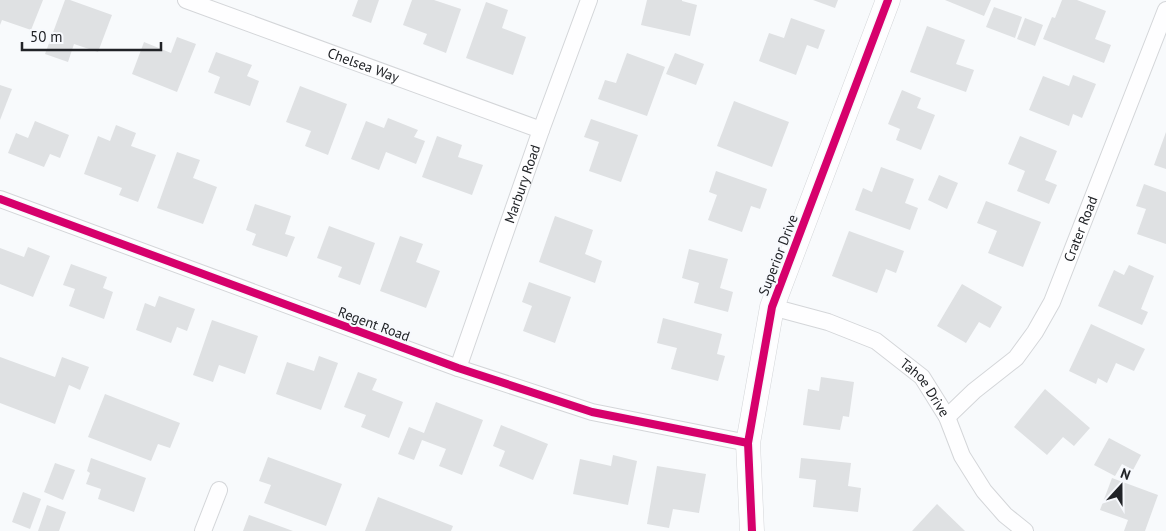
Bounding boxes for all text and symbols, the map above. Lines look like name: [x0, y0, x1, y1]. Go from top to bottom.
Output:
scale bar: [22, 20, 161, 52]
text: 50 m: [30, 27, 63, 46]
street label: Chelsea Way: [325, 44, 402, 86]
street label: Marbury Road: [500, 142, 544, 226]
street label: Crater Road: [1060, 193, 1102, 265]
street label: Superior Drive: [754, 212, 802, 298]
street label: Regent Road: [336, 303, 412, 345]
street label: Tahoe Drive: [896, 354, 954, 420]
north arrow: [1096, 461, 1146, 511]
text: N: [1118, 464, 1133, 484]

